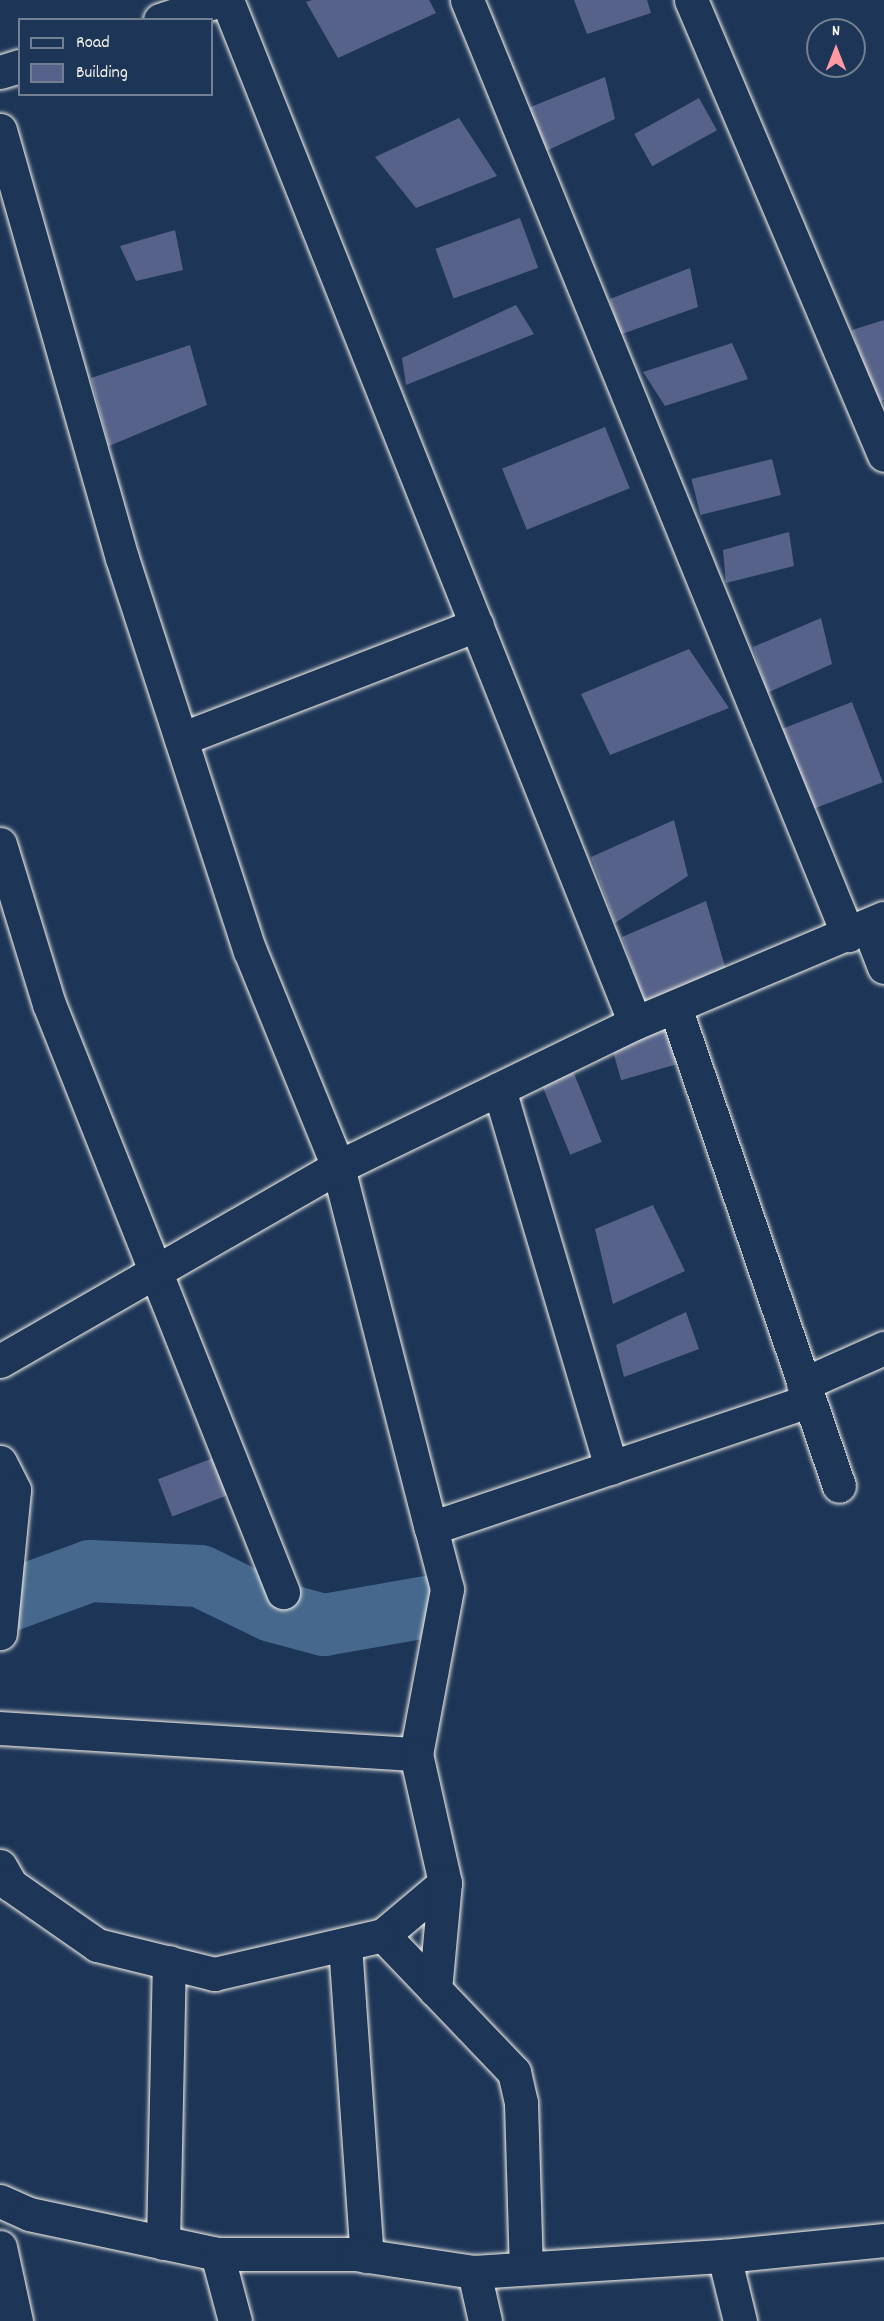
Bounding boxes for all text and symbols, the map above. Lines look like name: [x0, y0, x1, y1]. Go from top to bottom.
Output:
legend: [18, 18, 213, 96]
north arrow: [806, 18, 866, 78]
text: N: [832, 20, 840, 43]
text: Road: [76, 31, 110, 56]
text: Building: [76, 61, 128, 86]

